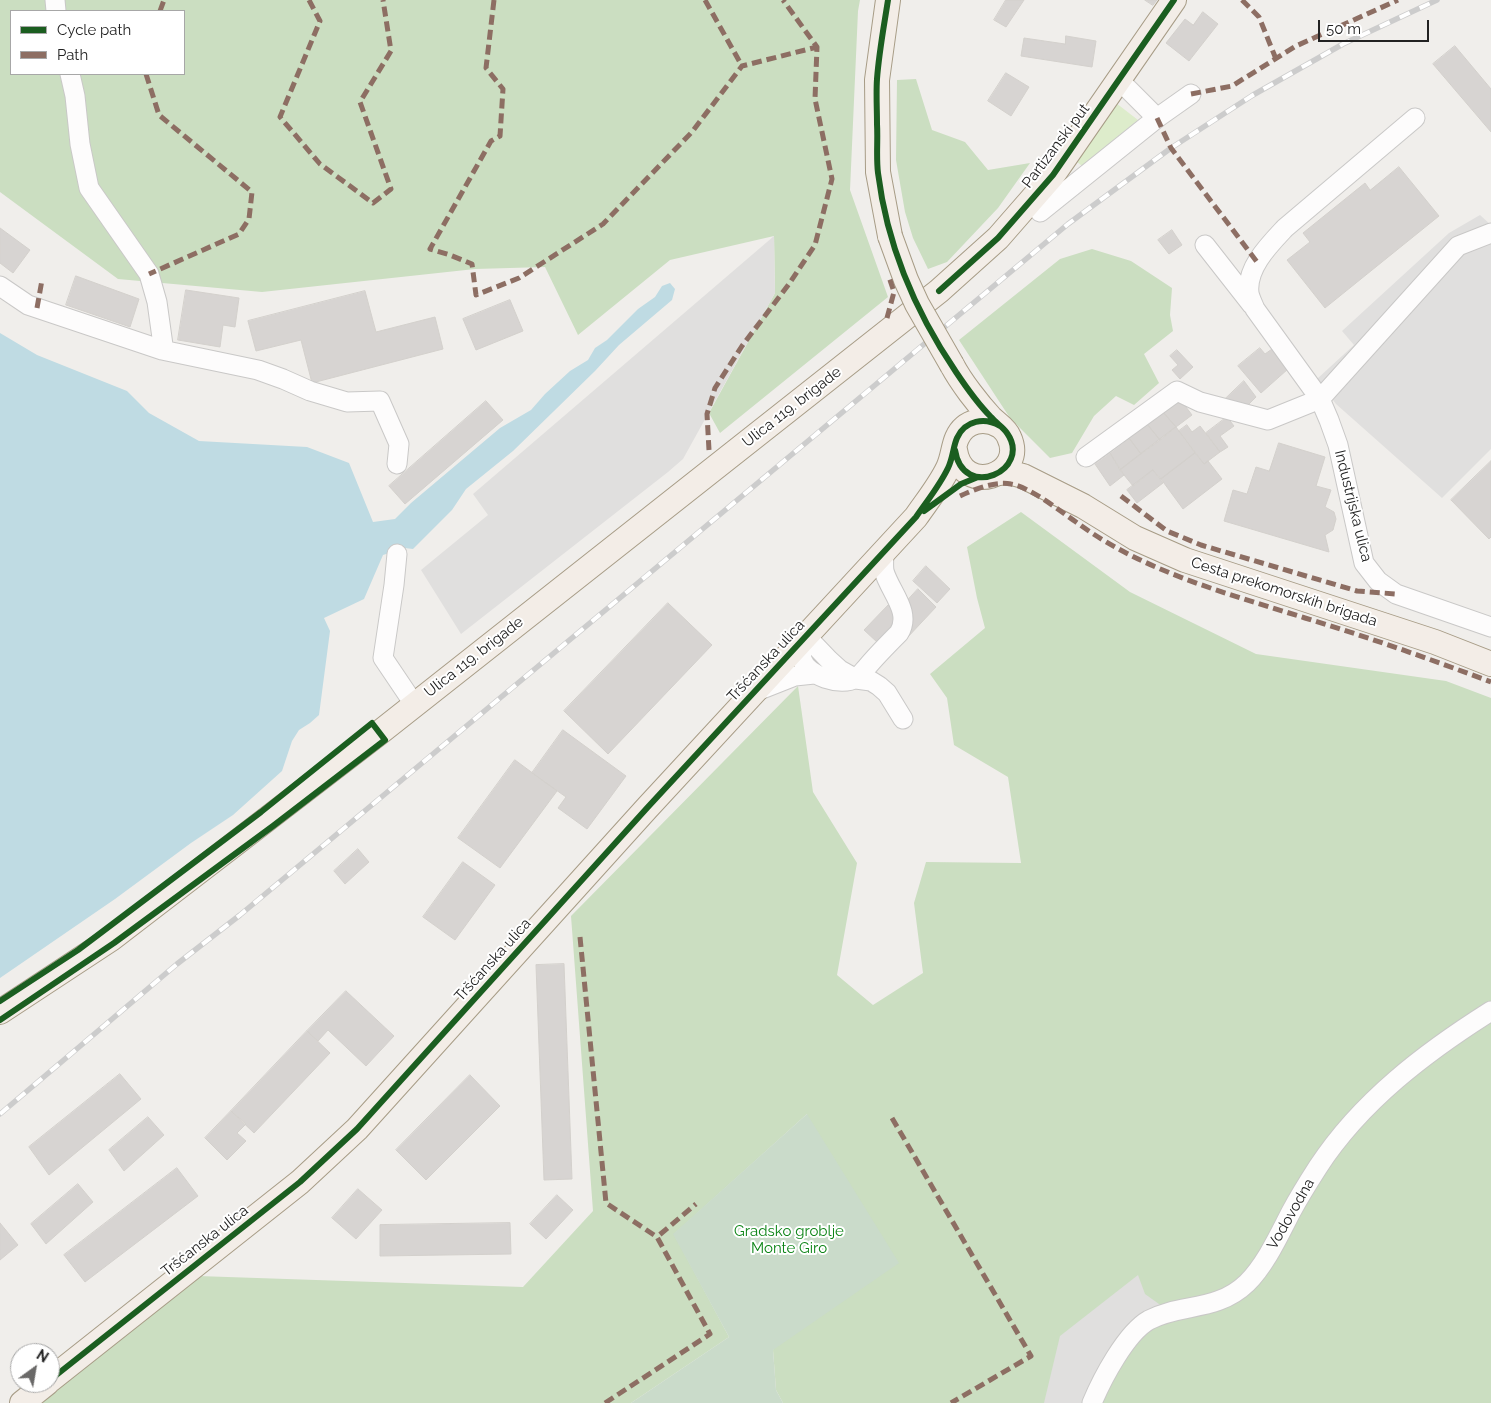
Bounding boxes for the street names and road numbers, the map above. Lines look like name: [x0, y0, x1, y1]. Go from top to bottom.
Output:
street label: Partizanski put: [1018, 100, 1094, 192]
street label: Ulica 119. brigade: [739, 363, 845, 451]
street label: Industrijska ulica: [1330, 448, 1376, 564]
street label: Cesta prekomorskih brigada: [1189, 553, 1379, 631]
street label: Ulica 119. brigade: [421, 613, 527, 701]
street label: Tršćanska ulica: [724, 616, 808, 706]
street label: Tršćanska ulica: [451, 915, 535, 1005]
street label: Vodovodna: [1263, 1175, 1319, 1253]
street label: Tršćanska ulica: [158, 1201, 252, 1281]

